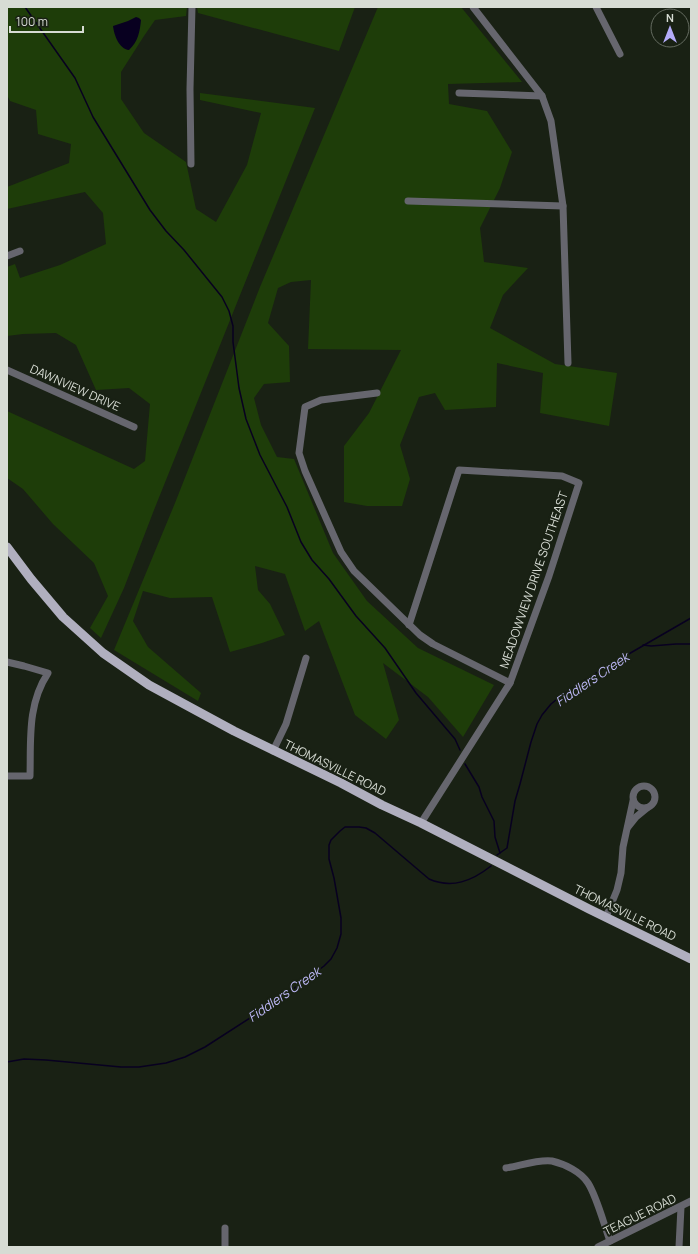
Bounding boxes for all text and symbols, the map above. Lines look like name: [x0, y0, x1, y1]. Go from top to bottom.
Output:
scale bar: [10, 8, 83, 34]
north arrow: [650, 8, 690, 48]
text: N: [666, 10, 674, 25]
text: 100 m: [16, 13, 48, 30]
street label: DAWNVIEW DRIVE: [27, 360, 123, 415]
street label: MEADOWVIEW DRIVE SOUTHEAST: [495, 488, 572, 671]
water label: Fiddlers Creek: [552, 646, 634, 710]
street label: THOMASVILLE ROAD: [281, 735, 389, 800]
street label: THOMASVILLE ROAD: [571, 880, 679, 945]
water label: Fiddlers Creek: [244, 961, 326, 1026]
street label: TEAGUE ROAD: [600, 1190, 679, 1240]

